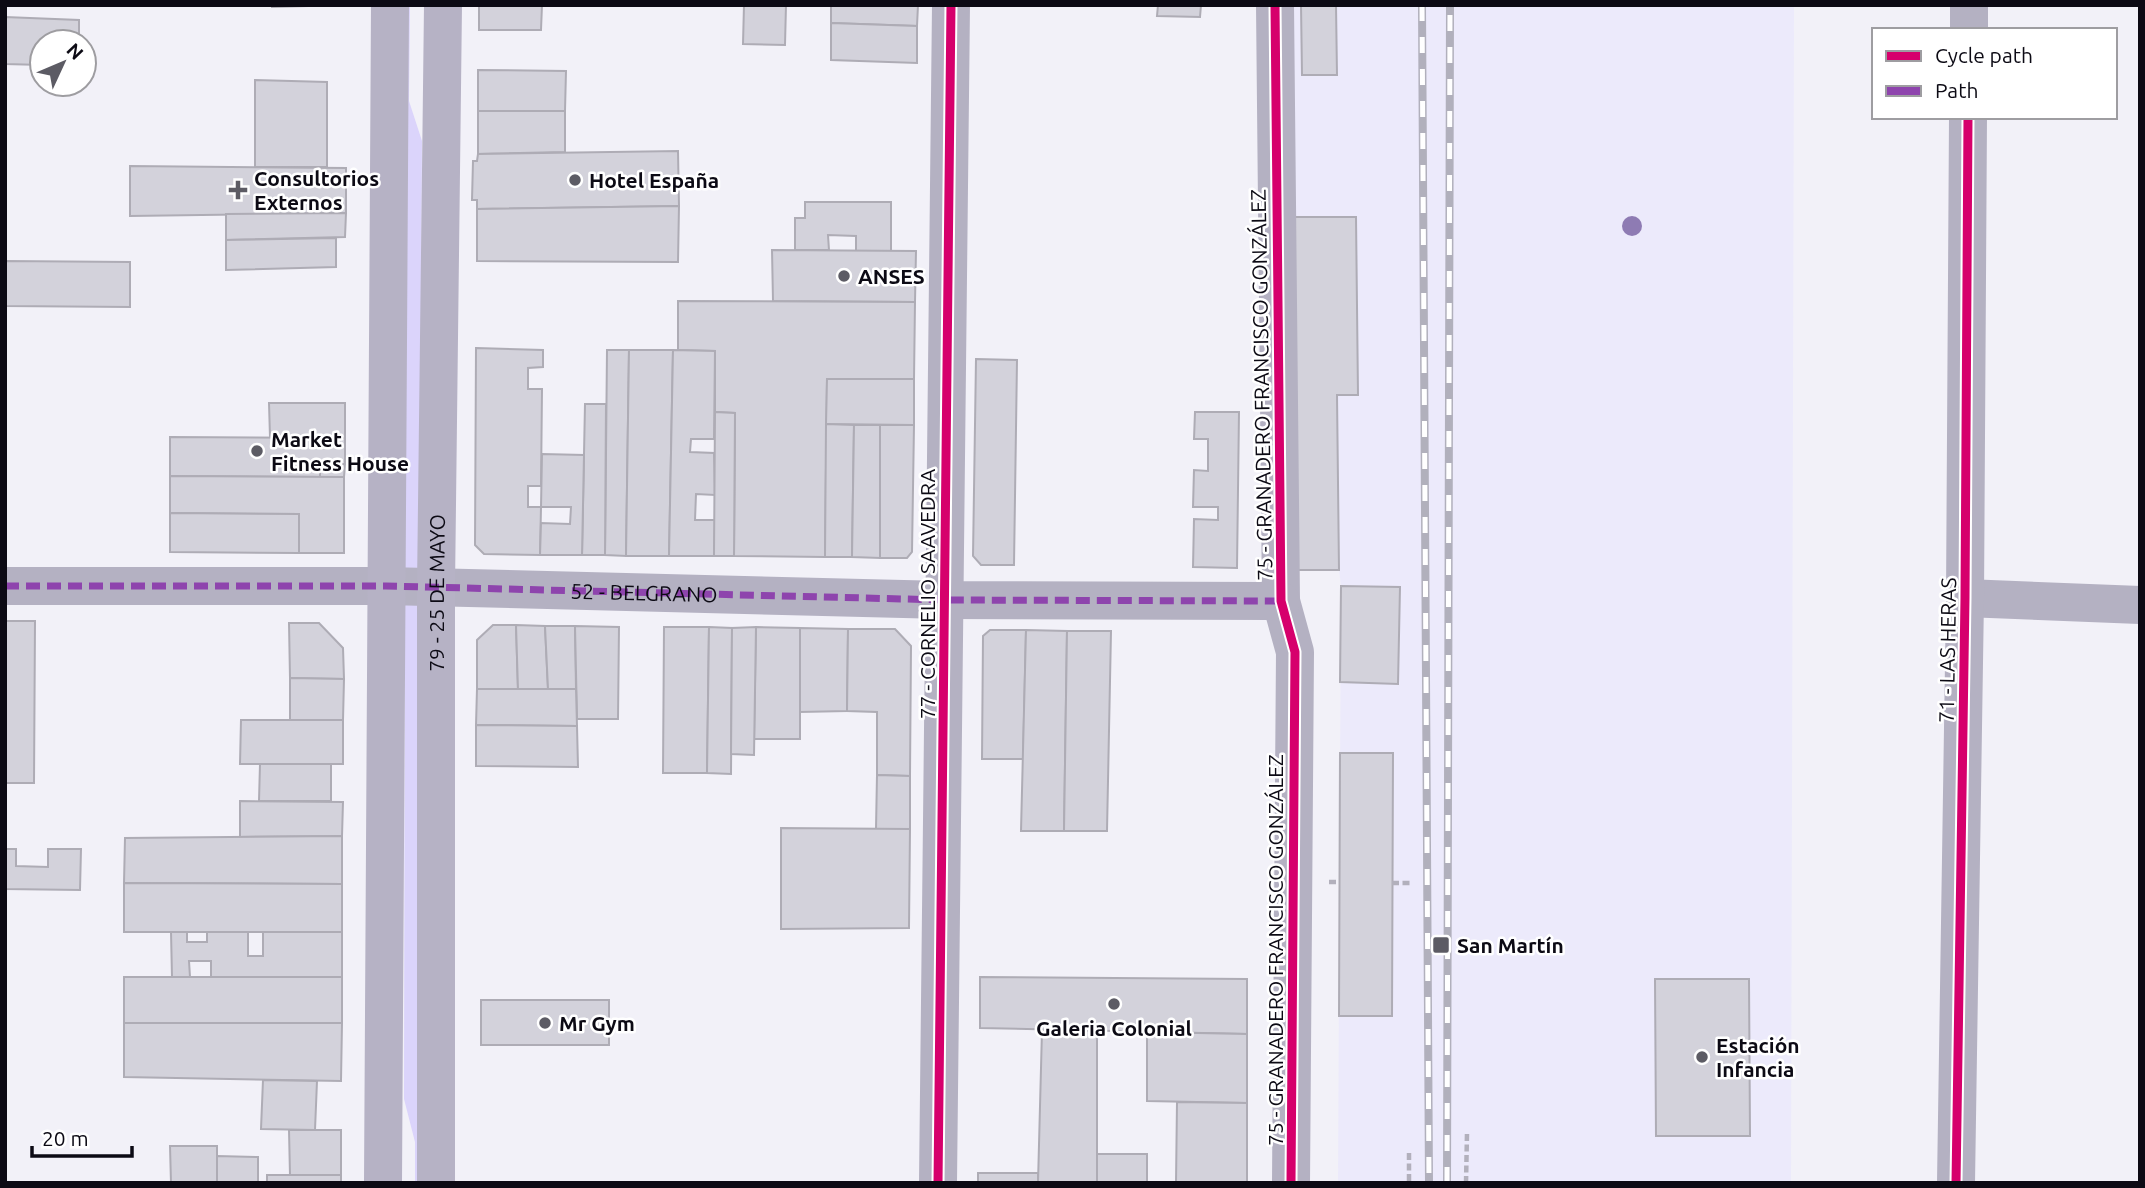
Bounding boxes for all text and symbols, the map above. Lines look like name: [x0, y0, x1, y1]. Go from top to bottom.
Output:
north arrow: [28, 28, 98, 98]
legend: [1872, 28, 2117, 119]
text: N: [62, 38, 88, 64]
text: Cycle path: [1935, 43, 2033, 67]
text: Path: [1935, 78, 1978, 102]
place label: Consultorios Externos: [254, 166, 379, 214]
place label: Hotel España: [589, 168, 719, 192]
marker: Hotel España: [567, 172, 583, 188]
marker: Consultorios Externos: [228, 180, 248, 200]
street label: 75 - GRANADERO FRANCISCO GONZÁLEZ: [1246, 189, 1276, 581]
place label: ANSES: [858, 264, 925, 288]
marker: ANSES: [836, 268, 852, 284]
place label: Market Fitness House: [271, 427, 409, 475]
marker: Market Fitness House: [249, 443, 265, 459]
street label: 77 - CORNELIO SAAVEDRA: [915, 468, 939, 719]
street label: 79 - 25 DE MAYO: [424, 514, 449, 672]
street label: 71 - LAS HERAS: [1934, 577, 1960, 723]
street label: 52 - BELGRANO: [570, 579, 718, 606]
street label: 75 - GRANADERO FRANCISCO GONZÁLEZ: [1263, 754, 1287, 1146]
place label: San Martín: [1457, 933, 1564, 957]
marker: San Martín: [1431, 935, 1451, 955]
marker: Galeria Colonial: [1106, 996, 1122, 1012]
place label: Mr Gym: [559, 1011, 635, 1035]
marker: Mr Gym: [537, 1015, 553, 1031]
place label: Galeria Colonial: [1036, 1016, 1192, 1040]
place label: Estación Infancia: [1716, 1033, 1800, 1081]
marker: Estación Infancia: [1694, 1049, 1710, 1065]
scale bar: [32, 1114, 131, 1158]
text: 20 m: [42, 1126, 89, 1150]

